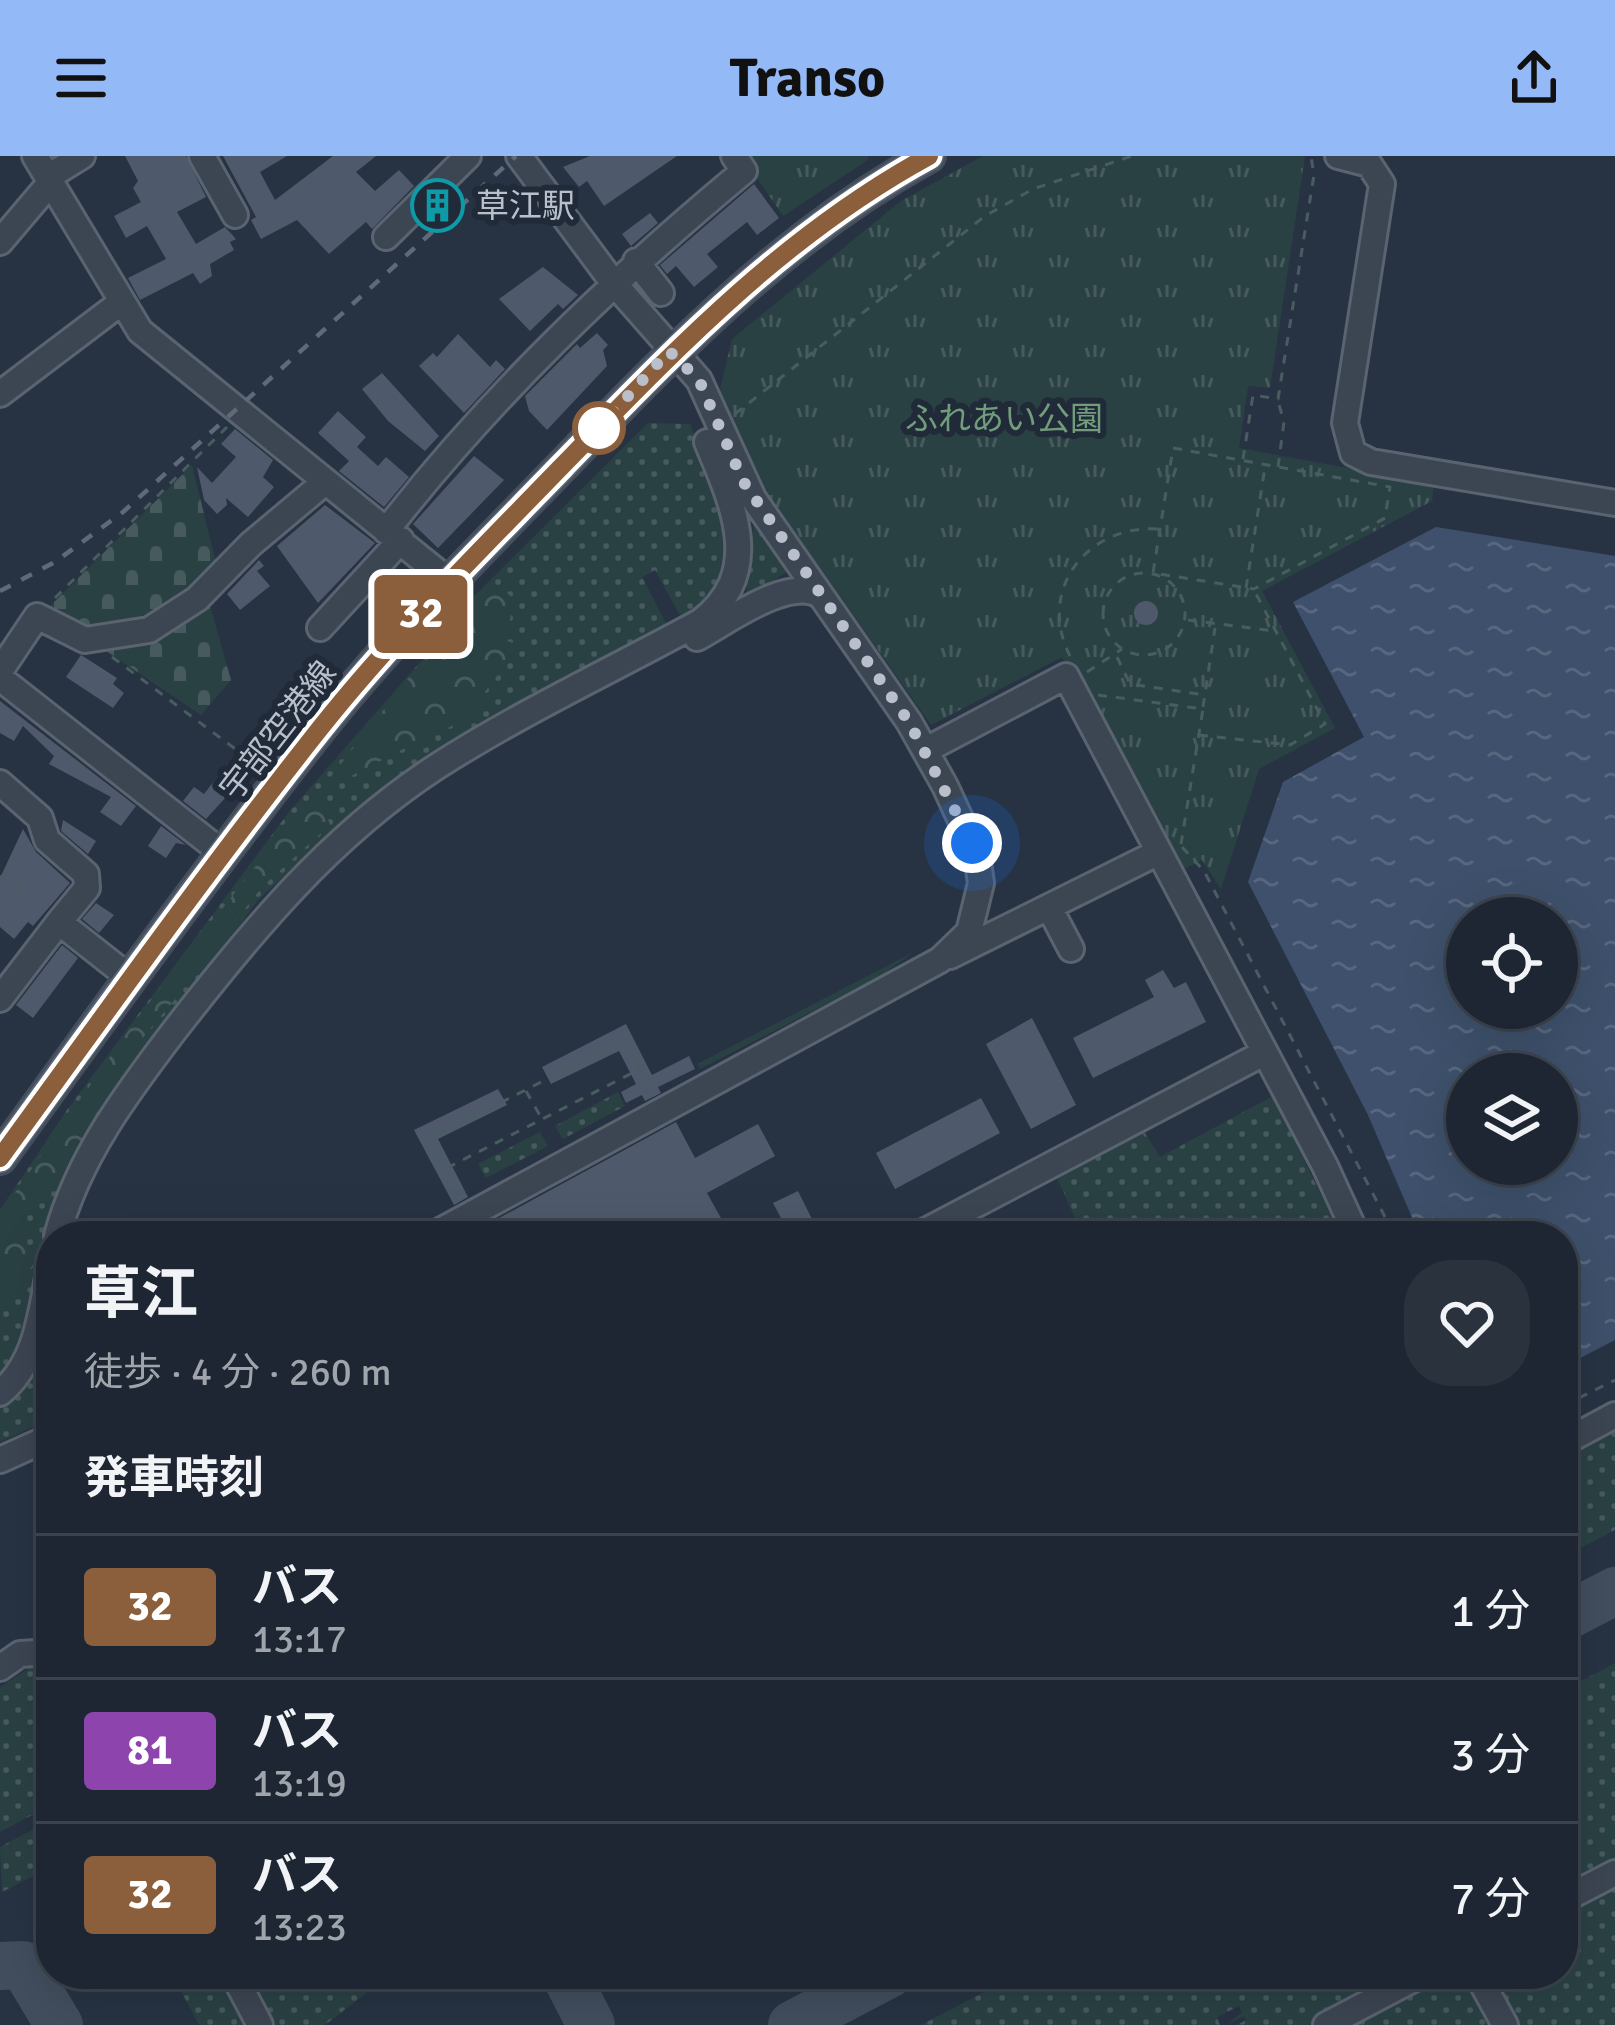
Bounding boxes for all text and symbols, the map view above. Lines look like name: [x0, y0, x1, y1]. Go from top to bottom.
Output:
icon: menu: [48, 45, 114, 111]
text: Transo: [730, 45, 885, 112]
icon: share: [1501, 45, 1567, 111]
building icon: 草江駅: [409, 177, 465, 233]
place label: 草江駅: [476, 186, 575, 227]
park label: ふれあい公園: [905, 399, 1103, 440]
unlabelled marker: [574, 403, 624, 453]
line badge: 32: [367, 575, 475, 653]
text: 32: [398, 588, 444, 639]
street label: 宇部空港線: [211, 653, 345, 809]
your location: [942, 813, 1002, 873]
map controls: [1446, 897, 1578, 1185]
button: locate: [1446, 897, 1578, 1029]
button: layers: [1446, 1053, 1578, 1185]
text: 草江: [84, 1259, 198, 1330]
button: heart: [1404, 1260, 1530, 1386]
text: 徒歩 · 4 分 · 260 m: [84, 1348, 392, 1396]
text: 発車時刻: [84, 1451, 264, 1506]
text: バス: [252, 1560, 342, 1615]
text: 32: [127, 1581, 173, 1632]
text: 1 分: [1451, 1584, 1530, 1639]
text: 13:17: [252, 1615, 347, 1663]
text: バス: [252, 1704, 342, 1759]
text: 81: [127, 1725, 173, 1776]
text: 3 分: [1451, 1728, 1530, 1783]
text: 13:19: [252, 1759, 347, 1807]
text: バス: [252, 1848, 342, 1903]
text: 32: [127, 1869, 173, 1920]
text: 7 分: [1451, 1872, 1530, 1927]
text: 13:23: [252, 1903, 347, 1951]

